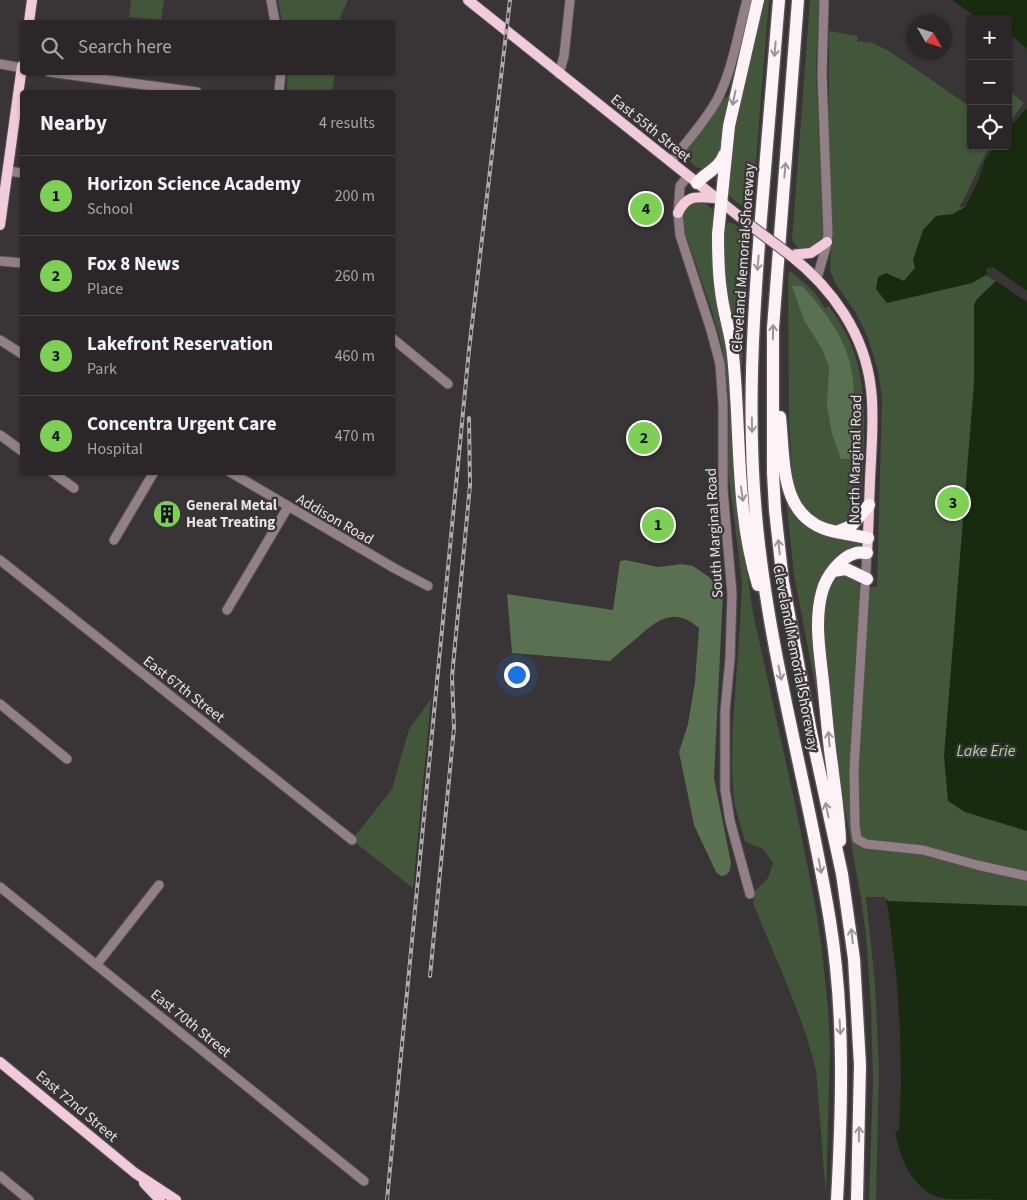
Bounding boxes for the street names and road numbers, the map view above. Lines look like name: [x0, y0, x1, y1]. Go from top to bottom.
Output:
street label: East 55th Street: [606, 89, 695, 167]
street label: Cleveland Memorial Shoreway: [726, 163, 761, 353]
street label: North Marginal Road: [844, 394, 867, 524]
street label: South Marginal Road: [701, 467, 728, 598]
street label: Addison Road: [292, 489, 377, 550]
street label: Cleveland Memorial Shoreway: [767, 563, 824, 753]
street label: East 67th Street: [139, 651, 229, 728]
street label: East 70th Street: [146, 984, 235, 1062]
street label: East 72nd Street: [31, 1066, 122, 1147]

